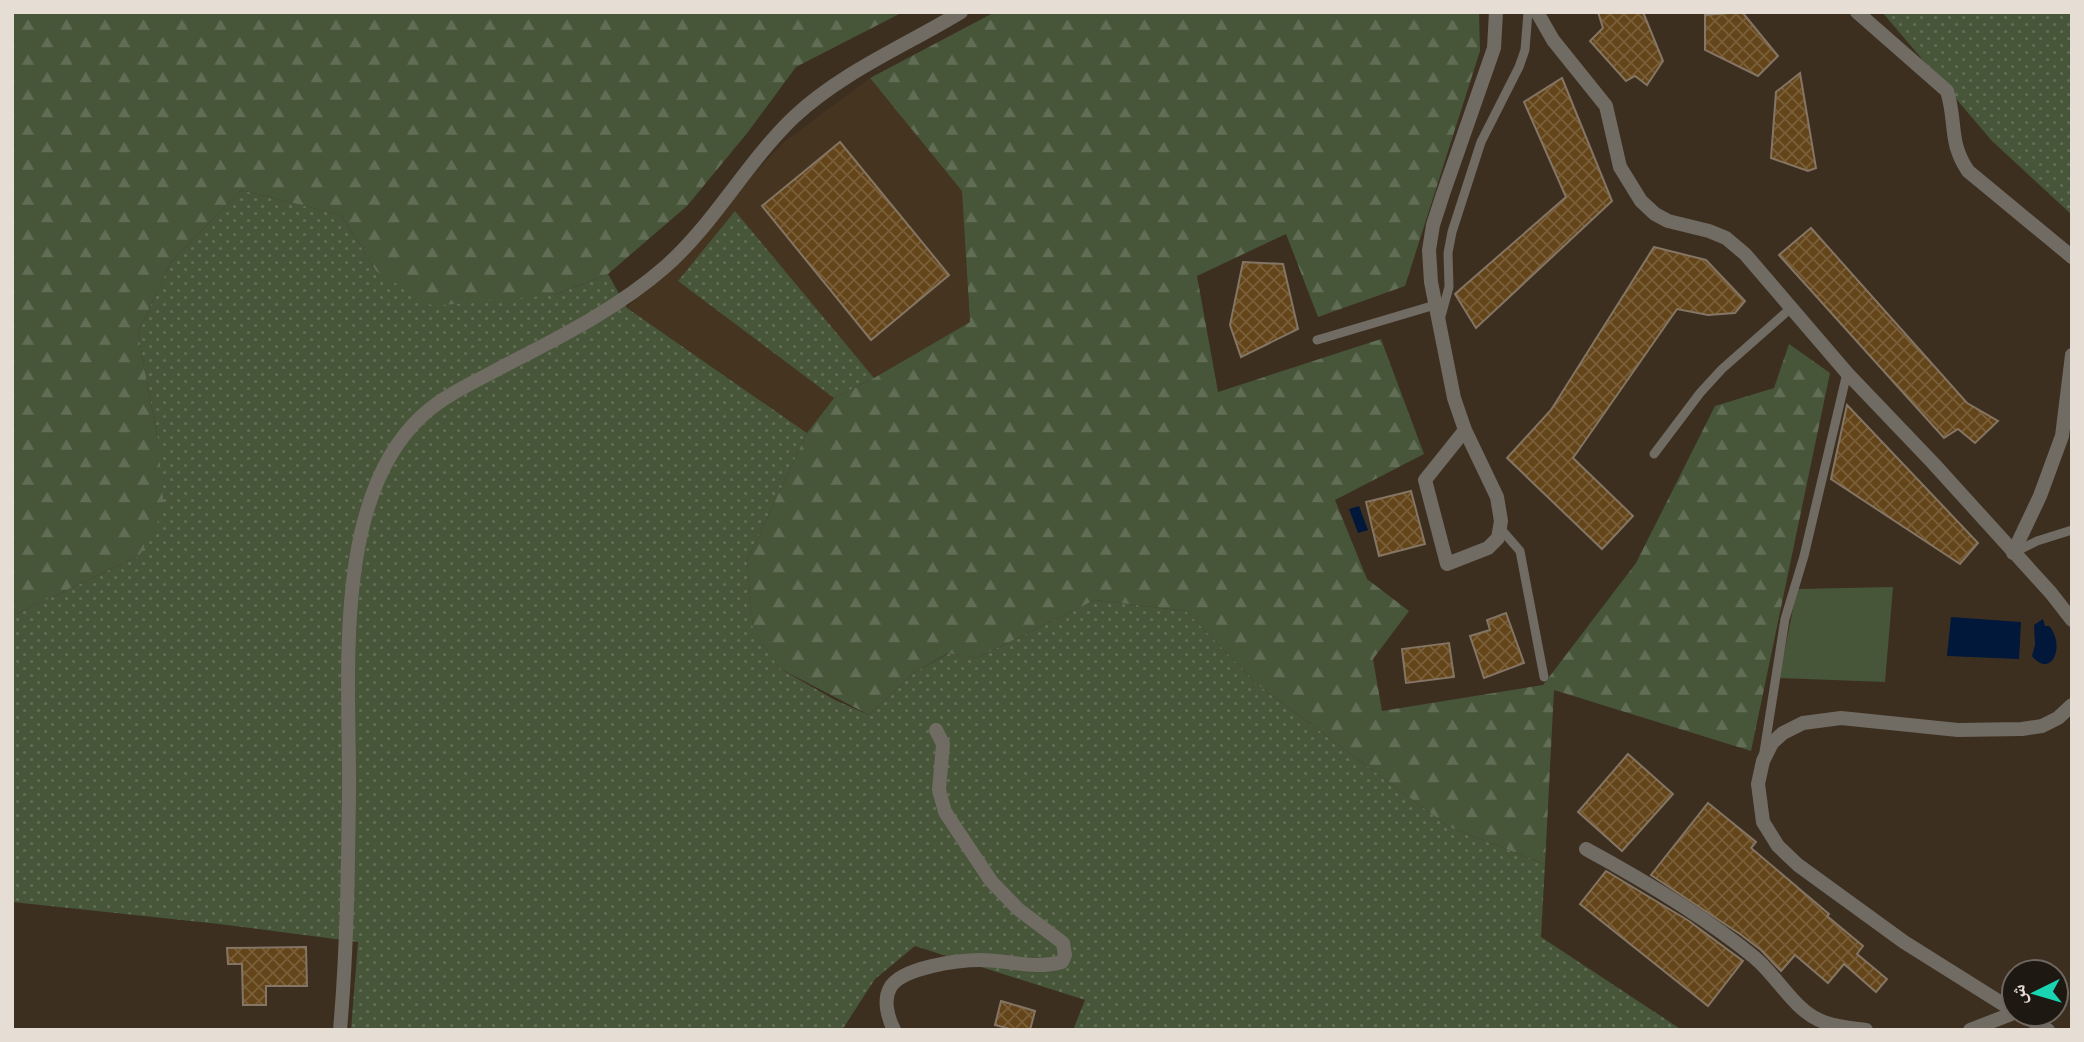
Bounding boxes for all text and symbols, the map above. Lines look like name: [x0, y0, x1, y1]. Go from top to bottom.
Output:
north arrow: [2000, 958, 2070, 1028]
text: ش: [2002, 983, 2033, 1006]

